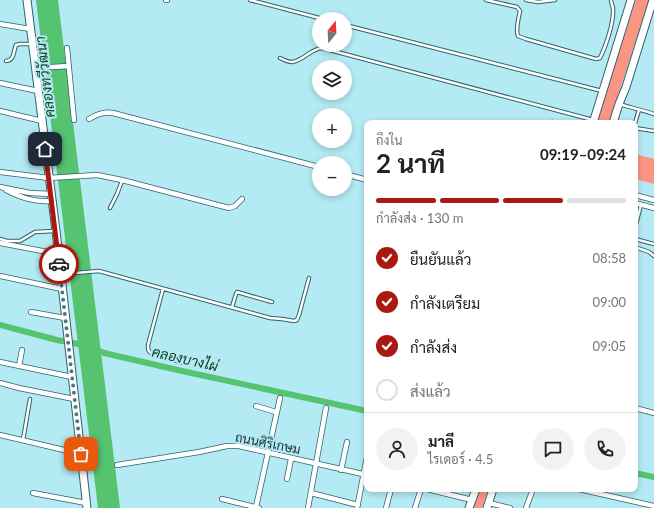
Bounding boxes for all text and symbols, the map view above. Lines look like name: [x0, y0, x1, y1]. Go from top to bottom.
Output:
north arrow: [312, 12, 352, 52]
map controls: [312, 12, 352, 196]
water label: คลองทวีวัฒนา: [31, 35, 58, 119]
button: layers: [312, 60, 352, 100]
button: +: [312, 108, 352, 148]
pin: [28, 132, 62, 166]
text: ถึงใน: [376, 132, 403, 148]
icon: home: [34, 138, 56, 160]
text: 09:19–09:24: [540, 145, 626, 163]
text: 2 นาที: [376, 147, 445, 179]
button: −: [312, 156, 352, 196]
text: กำลังส่ง · 130 m: [376, 210, 463, 226]
courier: [39, 244, 79, 284]
icon: check: [376, 247, 398, 269]
text: ยืนยันแล้ว: [410, 250, 471, 268]
text: 08:58: [593, 250, 626, 266]
icon: car: [48, 253, 70, 275]
icon: check: [376, 291, 398, 313]
text: กำลังเตรียม: [410, 294, 480, 312]
text: 09:00: [593, 294, 626, 310]
icon: check: [376, 335, 398, 357]
text: กำลังส่ง: [410, 338, 457, 356]
text: 09:05: [593, 338, 626, 354]
water label: คลองบางไผ่: [150, 343, 221, 375]
text: ส่งแล้ว: [410, 382, 451, 400]
button: person: [376, 428, 418, 470]
button: chat: [532, 428, 574, 470]
button: phone: [584, 428, 626, 470]
street label: ถนนศิริเกษม: [234, 429, 302, 457]
text: มาลี: [428, 432, 454, 450]
pin: [64, 437, 98, 471]
icon: bag: [70, 443, 92, 465]
text: ไรเดอร์ · 4.5: [428, 451, 493, 467]

